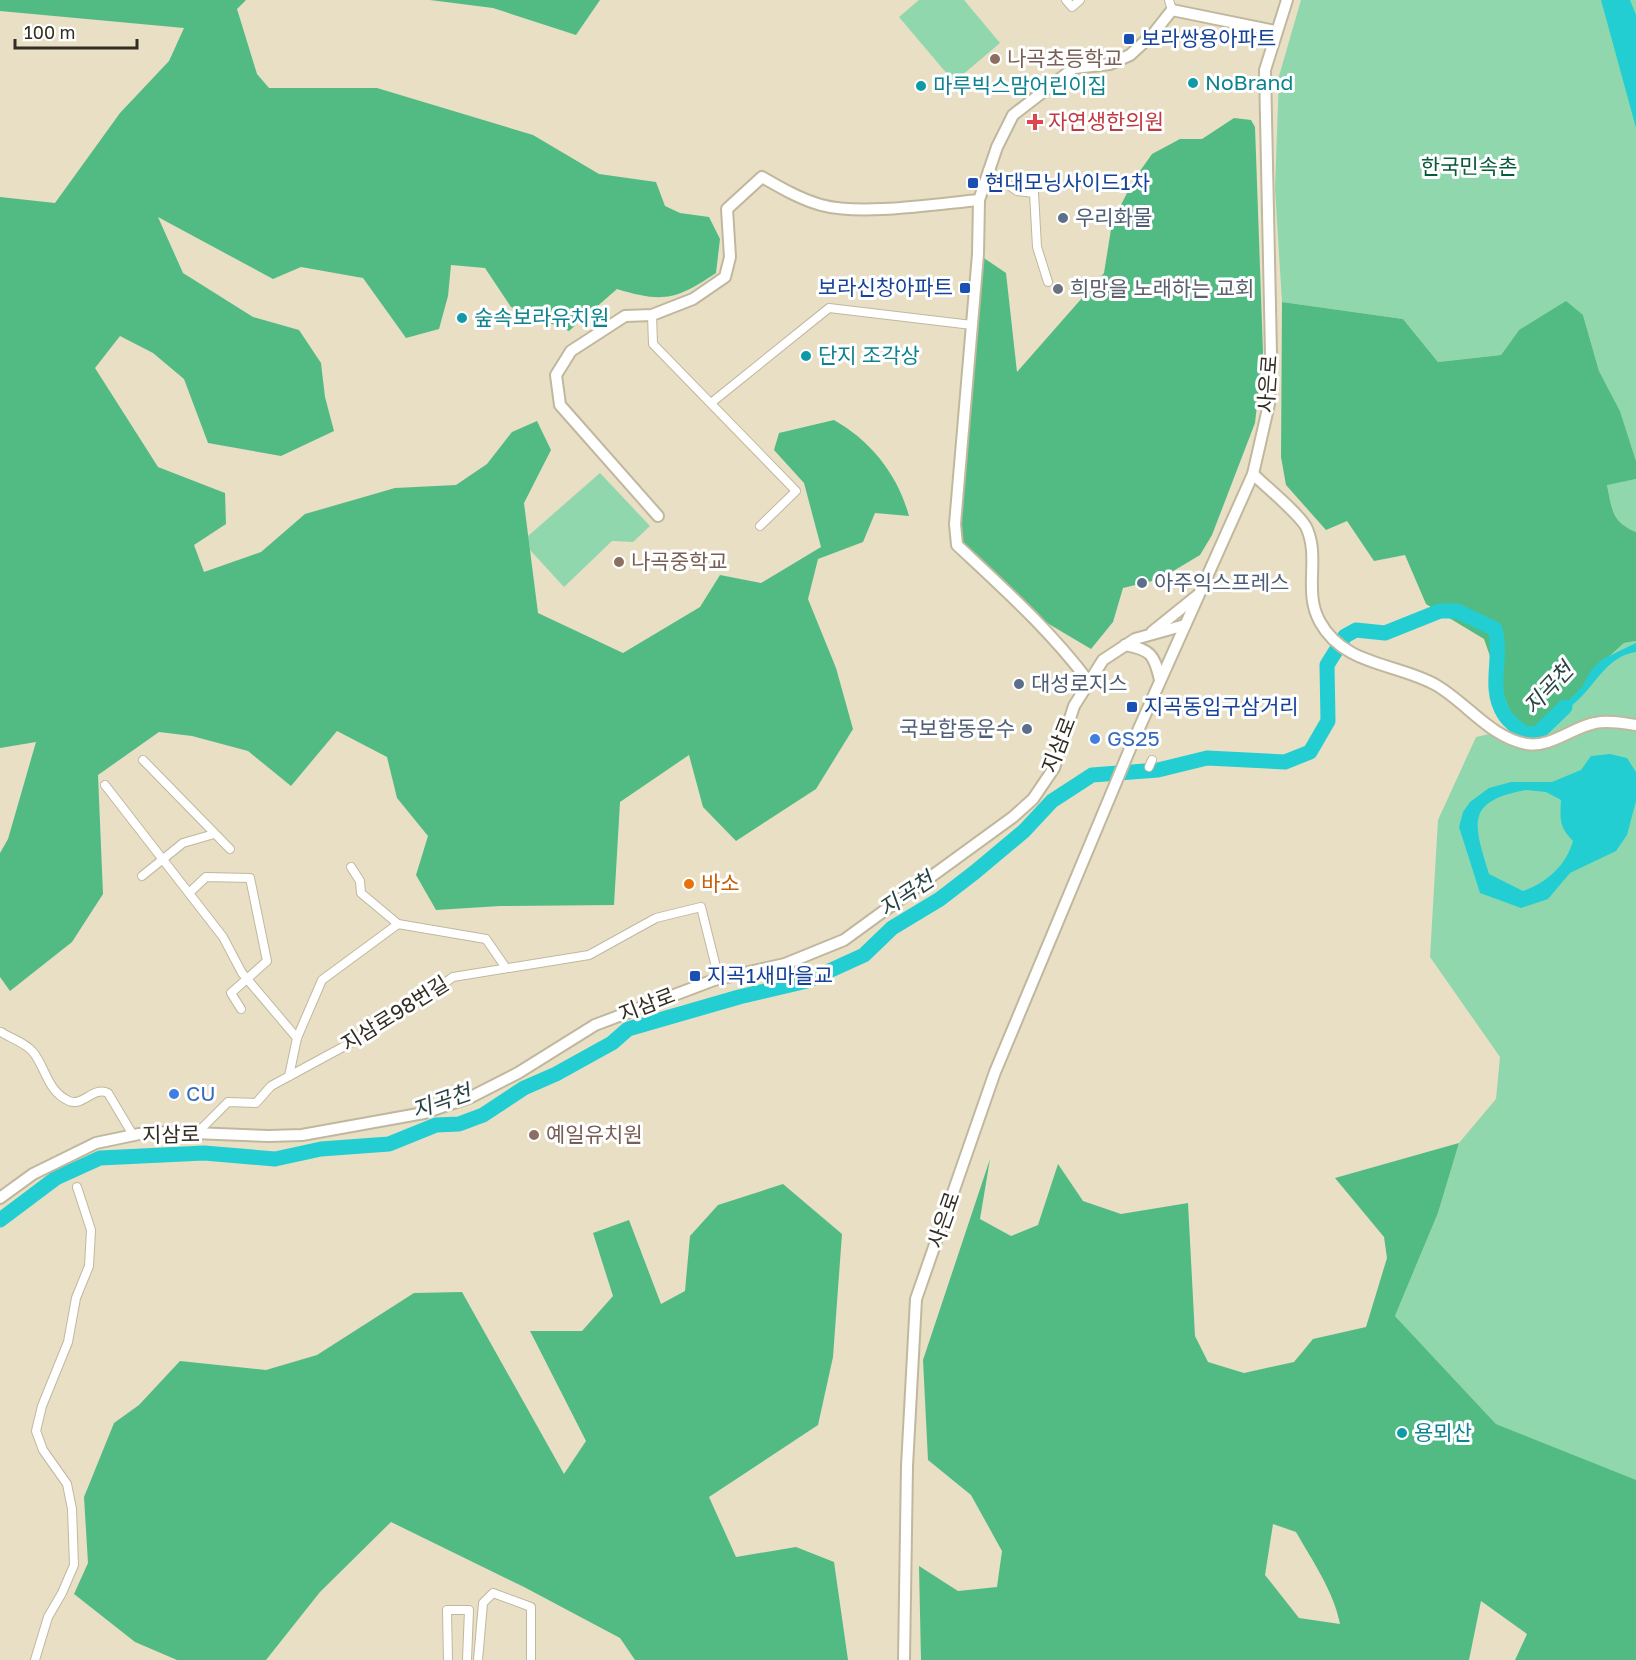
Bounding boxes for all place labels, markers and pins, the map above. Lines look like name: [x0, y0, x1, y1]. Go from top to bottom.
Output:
place label: 보라쌍용아파트: [1141, 25, 1276, 51]
marker: 보라쌍용아파트: [1122, 32, 1136, 46]
place label: 나곡초등학교: [1007, 45, 1123, 71]
marker: 나곡초등학교: [988, 52, 1002, 66]
place label: NoBrand: [1205, 69, 1293, 95]
place label: 마루빅스맘어린이집: [933, 72, 1107, 98]
marker: NoBrand: [1186, 76, 1200, 90]
marker: 마루빅스맘어린이집: [914, 79, 928, 93]
place label: 자연생한의원: [1048, 108, 1164, 134]
marker: 자연생한의원: [1026, 113, 1044, 131]
place label: 현대모닝사이드1차: [985, 169, 1150, 195]
marker: 현대모닝사이드1차: [966, 176, 980, 190]
place label: 우리화물: [1075, 204, 1152, 230]
marker: 우리화물: [1056, 211, 1070, 225]
place label: 보라신창아파트: [818, 274, 953, 300]
place label: 희망을 노래하는 교회: [1070, 275, 1254, 301]
marker: 보라신창아파트: [958, 281, 972, 295]
marker: 희망을 노래하는 교회: [1051, 282, 1065, 296]
place label: 숲속보라유치원: [474, 304, 609, 330]
marker: 숲속보라유치원: [455, 311, 469, 325]
place label: 단지 조각상: [818, 342, 920, 368]
marker: 단지 조각상: [799, 349, 813, 363]
place label: 나곡중학교: [631, 548, 728, 574]
marker: 나곡중학교: [612, 555, 626, 569]
place label: 아주익스프레스: [1154, 569, 1289, 595]
marker: 아주익스프레스: [1135, 576, 1149, 590]
place label: 대성로지스: [1031, 670, 1128, 696]
marker: 대성로지스: [1012, 677, 1026, 691]
place label: 지곡동입구삼거리: [1144, 693, 1299, 719]
marker: 지곡동입구삼거리: [1125, 700, 1139, 714]
place label: 국보합동운수: [899, 715, 1015, 741]
marker: 국보합동운수: [1020, 722, 1034, 736]
place label: GS25: [1107, 725, 1160, 751]
marker: GS25: [1088, 732, 1102, 746]
place label: 바소: [701, 870, 740, 896]
marker: 바소: [682, 877, 696, 891]
place label: 지곡1새마을교: [707, 962, 833, 988]
marker: 지곡1새마을교: [688, 969, 702, 983]
place label: CU: [186, 1080, 216, 1106]
marker: CU: [167, 1087, 181, 1101]
place label: 예일유치원: [546, 1121, 643, 1147]
marker: 예일유치원: [527, 1128, 541, 1142]
place label: 용뫼산: [1414, 1419, 1472, 1445]
marker: 용뫼산: [1395, 1426, 1409, 1440]

